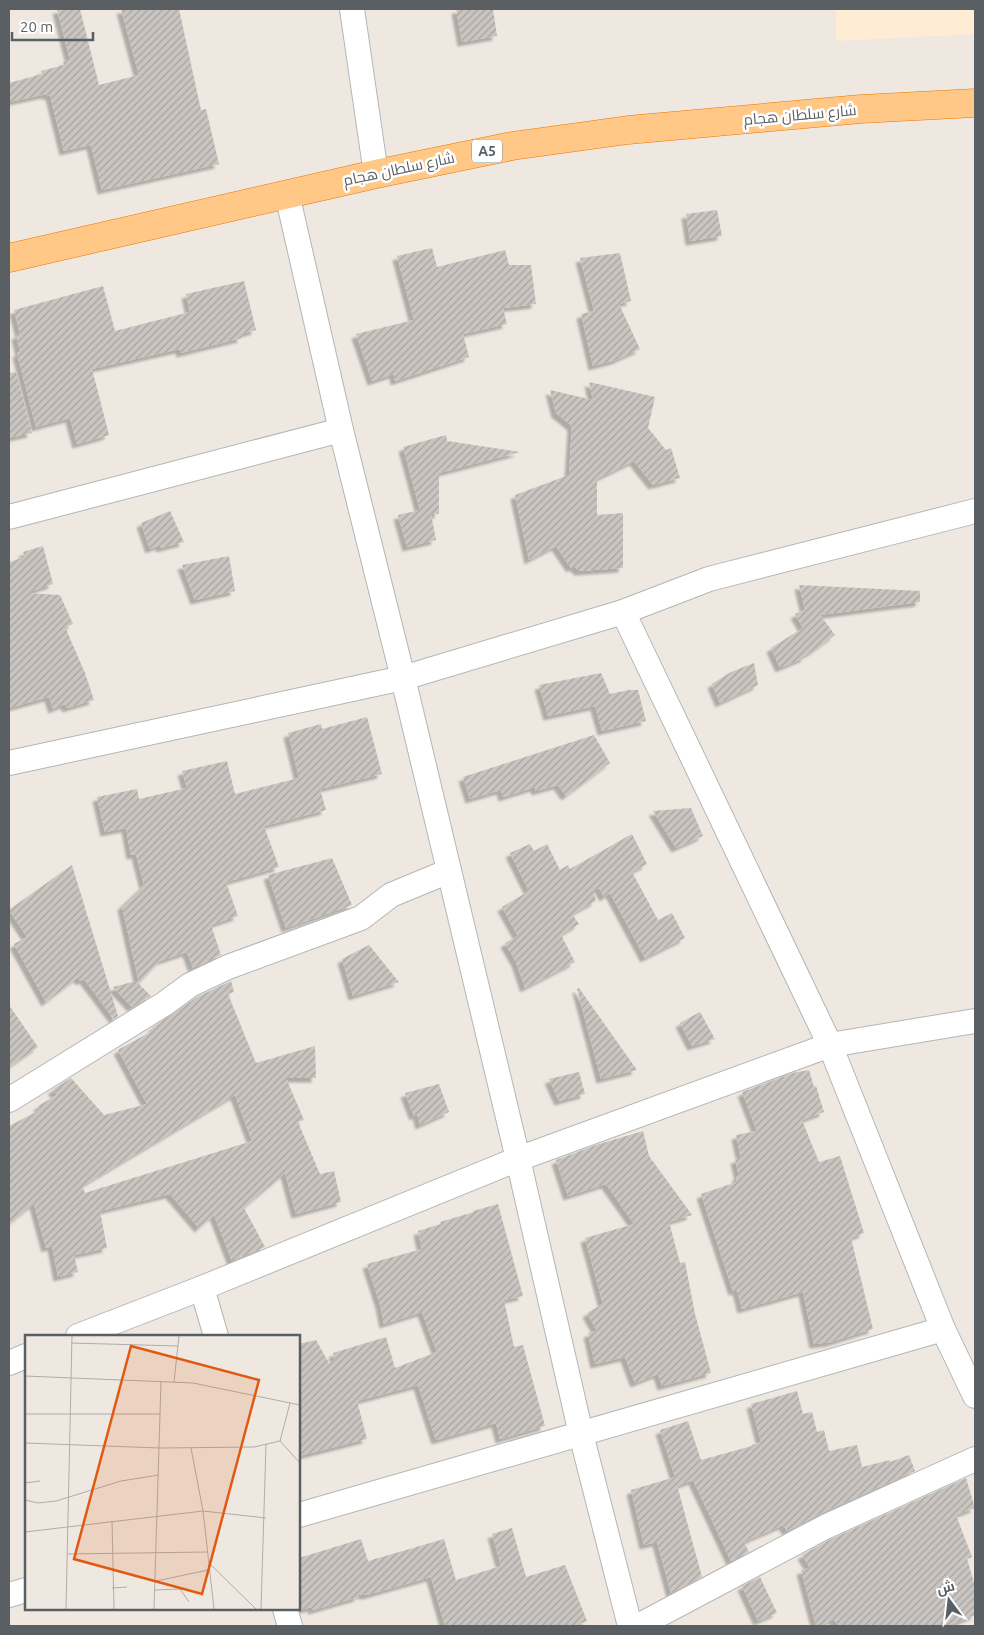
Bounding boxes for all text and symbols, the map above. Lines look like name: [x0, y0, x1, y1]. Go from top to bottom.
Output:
scale bar: [12, 10, 94, 42]
text: 20 m: [20, 18, 53, 35]
street label: شارع سلطان هجام: [743, 101, 857, 131]
road number: A5: [472, 140, 502, 162]
street label: شارع سلطان هجام: [342, 148, 457, 192]
inset map: [25, 1335, 300, 1610]
north arrow: [924, 1575, 974, 1625]
text: ش: [935, 1577, 957, 1598]

